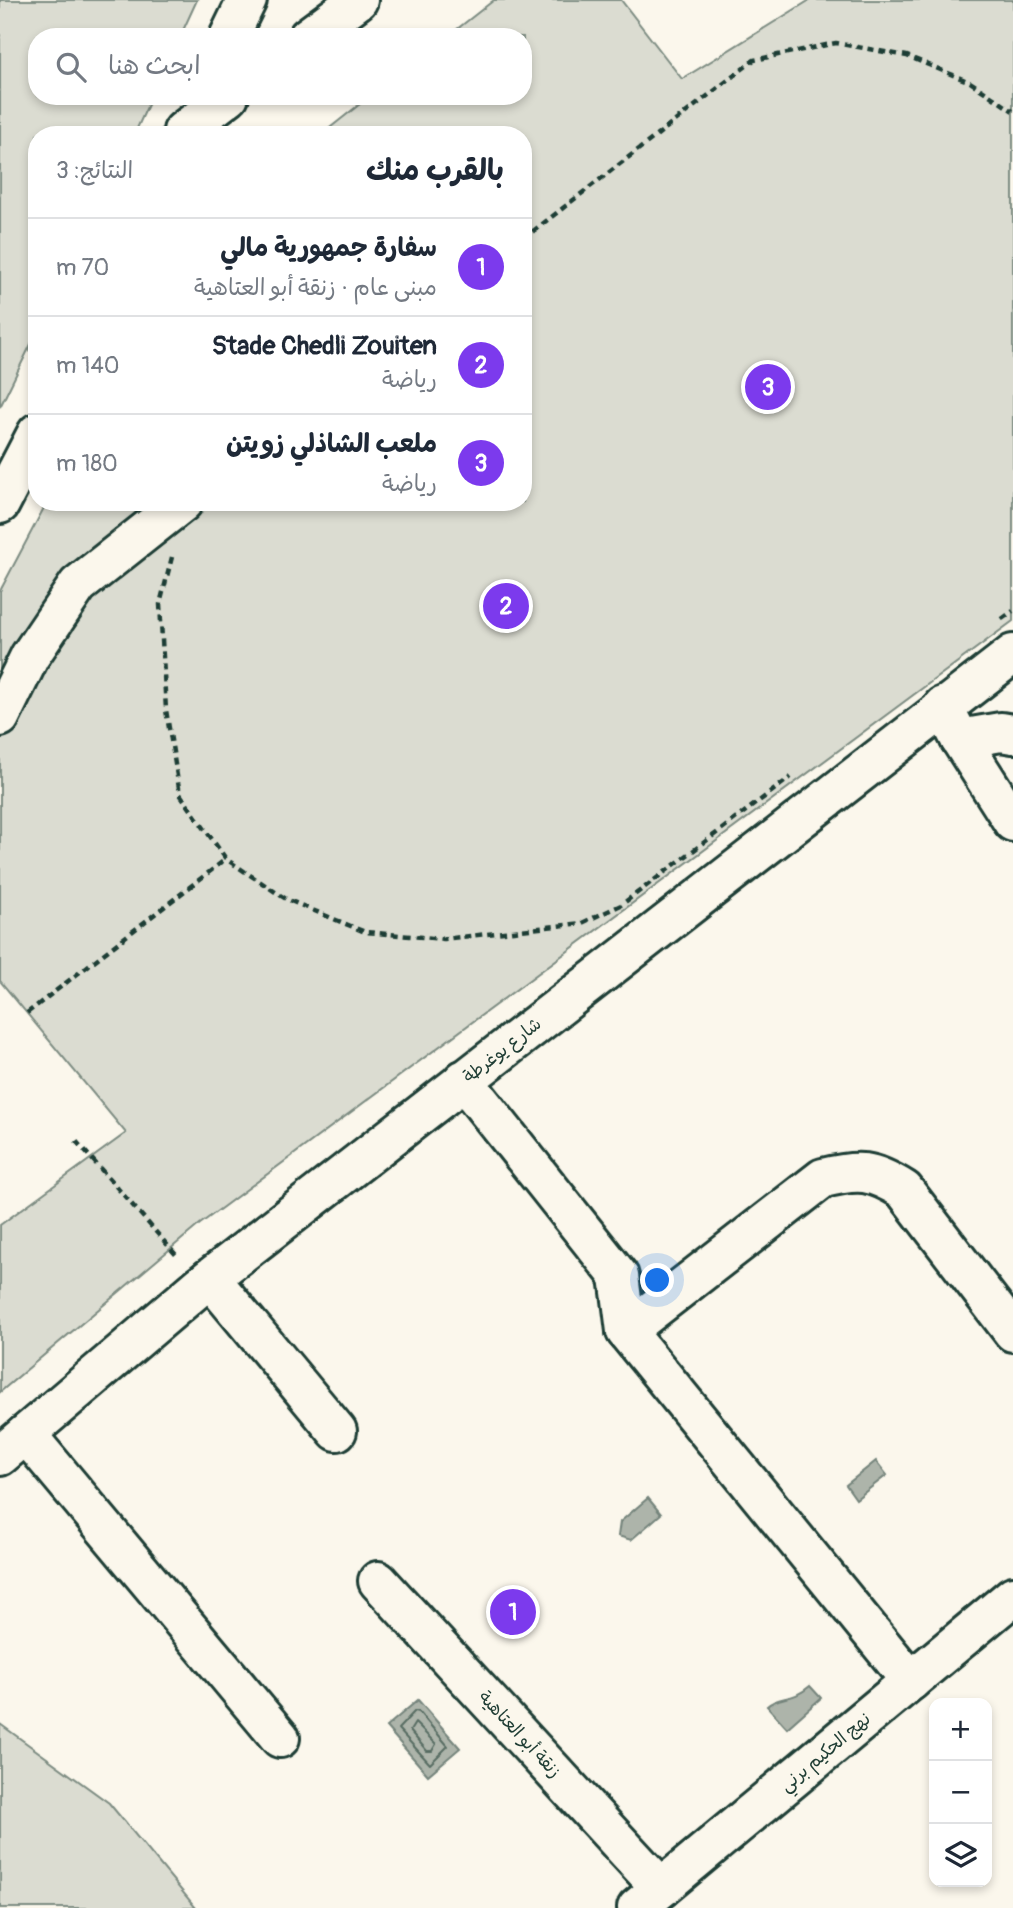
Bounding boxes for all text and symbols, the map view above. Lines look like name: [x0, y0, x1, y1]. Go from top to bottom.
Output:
search box: [28, 28, 532, 105]
icon: search: [52, 48, 90, 86]
text: ابحث هنا: [108, 50, 201, 82]
text: بالقرب منك: [366, 152, 504, 189]
text: النتائج: 3: [56, 156, 133, 185]
text: سفارة جمهورية مالي: [220, 232, 437, 264]
text: 70 m: [56, 253, 109, 282]
text: 1: [477, 253, 486, 282]
text: مبنى عام · زنقة أبو العتاهية: [194, 273, 437, 302]
text: Stade Chedli Zouiten: [212, 330, 437, 362]
text: 140 m: [56, 351, 119, 380]
text: 2: [475, 351, 487, 380]
pin: 3: [745, 361, 791, 413]
text: رياضة: [382, 365, 437, 394]
text: ملعب الشاذلي زويتن: [226, 428, 437, 460]
text: 180 m: [56, 449, 118, 478]
text: 3: [475, 449, 487, 478]
text: رياضة: [382, 469, 437, 498]
pin: 2: [483, 580, 529, 632]
street label: شارع يوغرطة: [458, 1013, 546, 1088]
your location: [640, 1263, 674, 1297]
pin: 1: [490, 1586, 536, 1638]
street label: زنقة أبو العتاهية: [473, 1686, 566, 1783]
map controls: [929, 1698, 992, 1887]
button: +: [929, 1698, 992, 1761]
street label: نهج الحكيم برني: [775, 1708, 878, 1800]
button: −: [929, 1761, 992, 1824]
button: layers: [929, 1824, 992, 1887]

